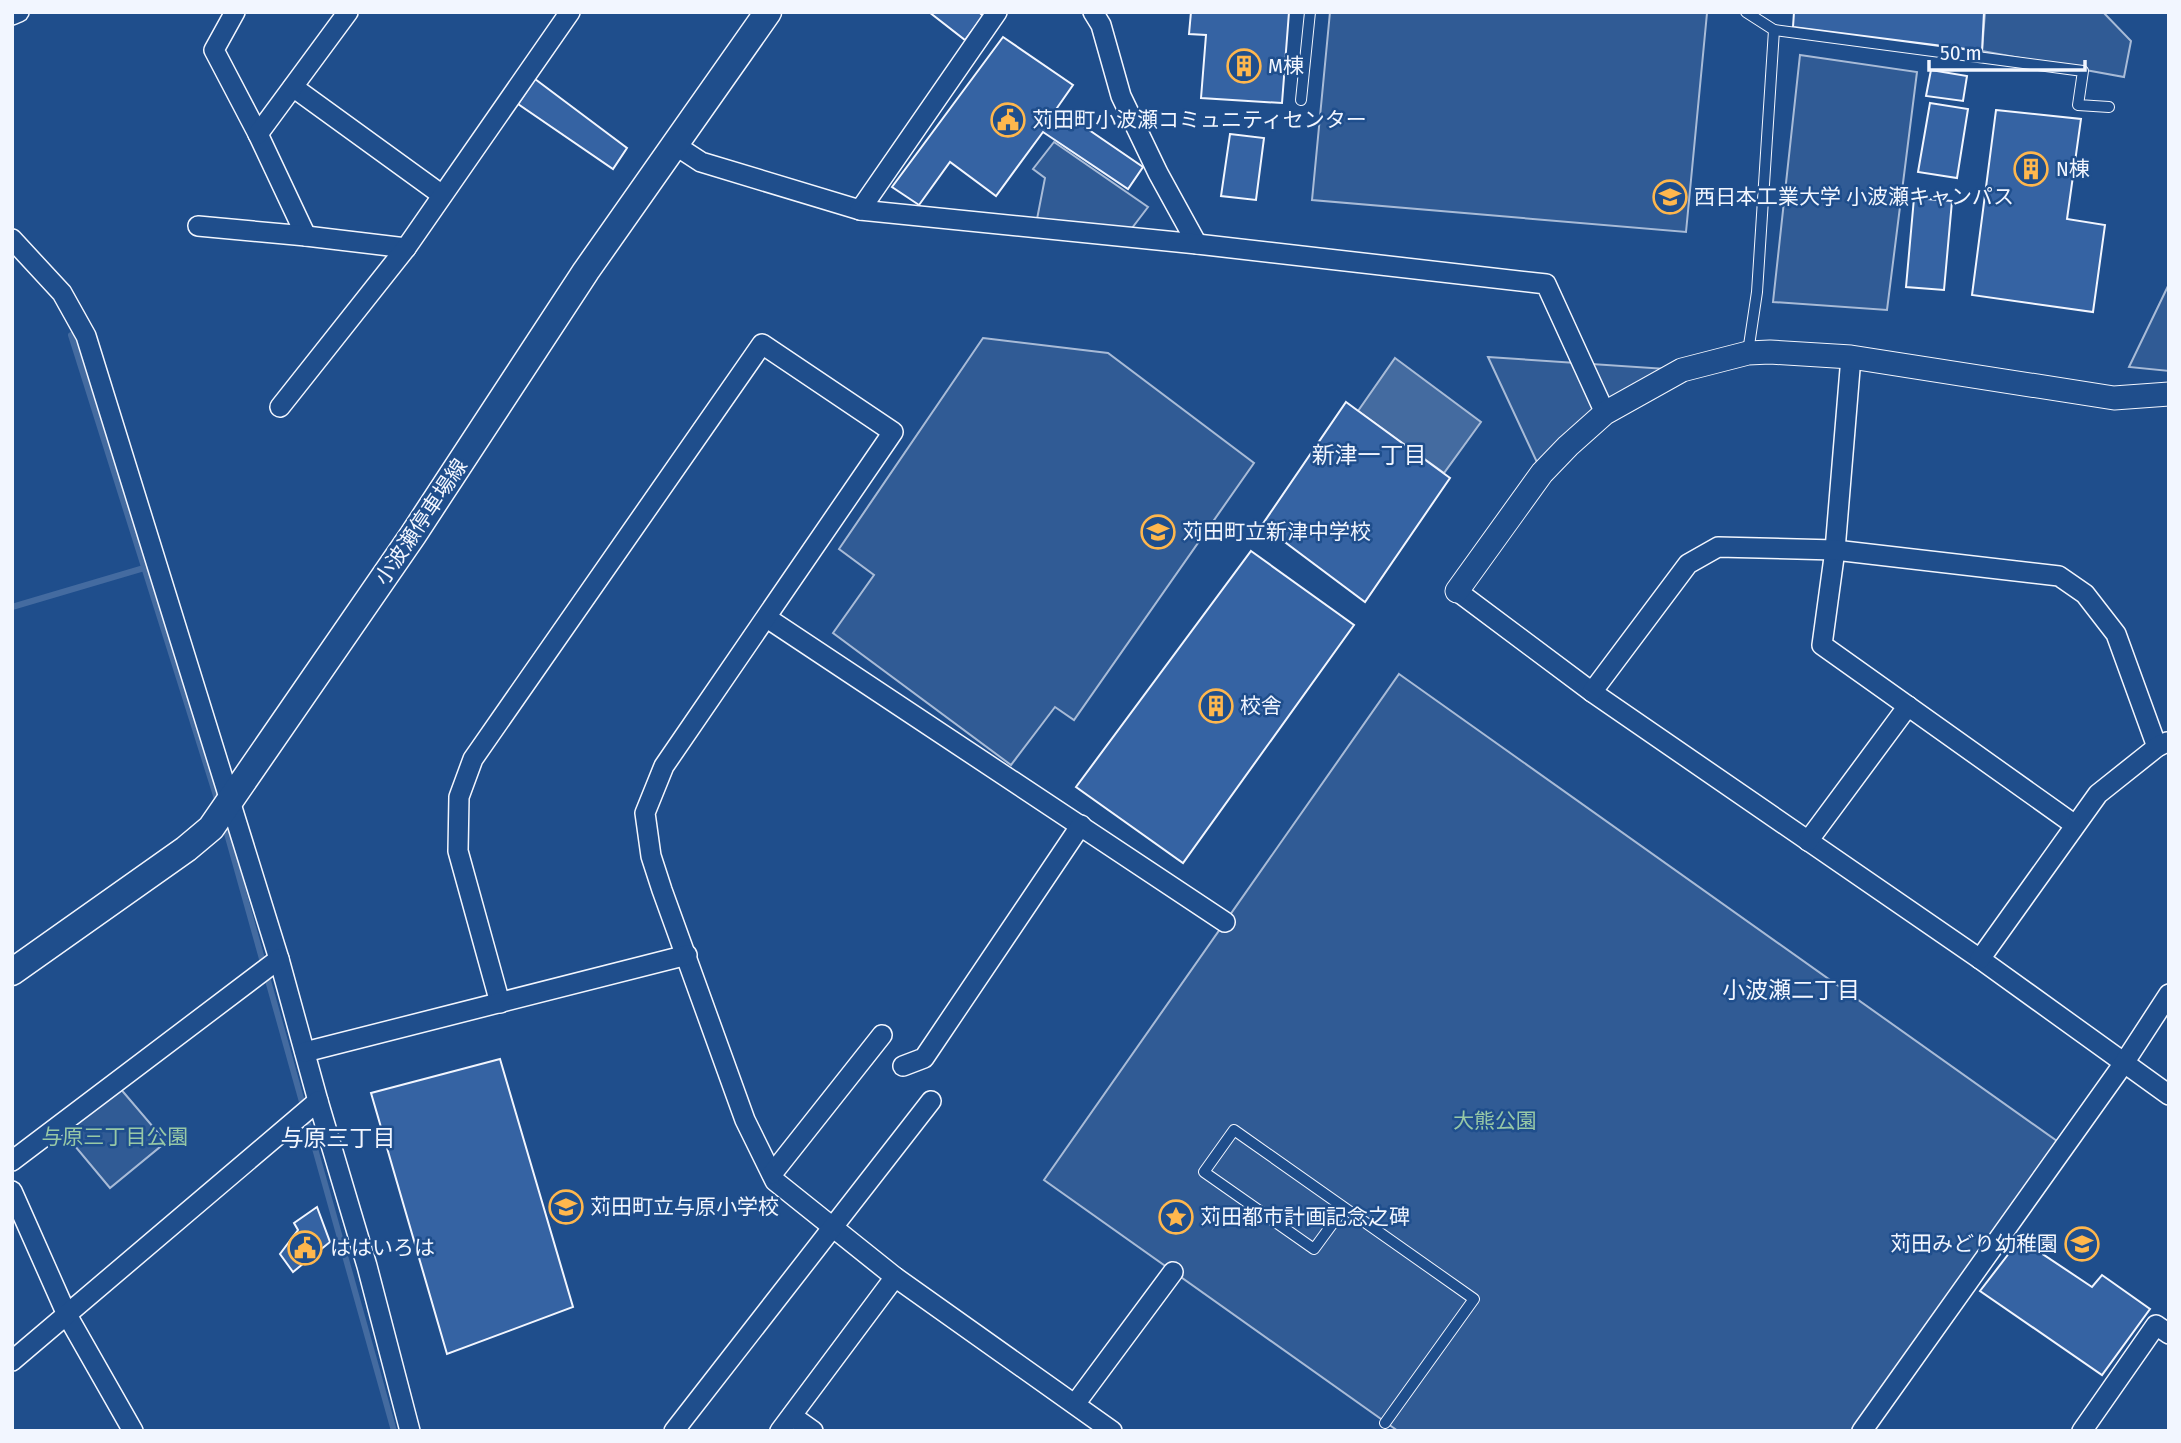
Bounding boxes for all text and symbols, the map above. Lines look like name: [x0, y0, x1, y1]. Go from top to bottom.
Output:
scale bar: [1929, 28, 2085, 72]
text: 50 m: [1940, 40, 1982, 66]
building icon: M棟: [1225, 47, 1263, 85]
place label: M棟: [1268, 53, 1304, 79]
public building icon: 苅田町小波瀬コミュニティセンター: [989, 101, 1027, 139]
place label: 苅田町小波瀬コミュニティセンター: [1032, 107, 1367, 133]
building icon: N棟: [2012, 150, 2050, 188]
place label: N棟: [2056, 156, 2090, 182]
school or university icon: 西日本工業大学 小波瀬キャンパス: [1651, 178, 1689, 216]
place label: 西日本工業大学 小波瀬キャンパス: [1694, 184, 2014, 210]
district label: 新津一丁目: [1312, 441, 1427, 469]
street label: 小波瀬停車場線: [369, 454, 473, 590]
school or university icon: 苅田町立新津中学校: [1139, 513, 1177, 551]
place label: 苅田町立新津中学校: [1182, 519, 1371, 545]
building icon: 校舎: [1197, 687, 1235, 725]
place label: 校舎: [1240, 693, 1282, 719]
district label: 小波瀬二丁目: [1722, 976, 1860, 1004]
park label: 大熊公園: [1453, 1108, 1537, 1134]
park label: 与原三丁目公園: [42, 1124, 189, 1150]
district label: 与原三丁目: [281, 1124, 396, 1152]
school or university icon: 苅田町立与原小学校: [547, 1188, 585, 1226]
place label: 苅田町立与原小学校: [590, 1194, 779, 1220]
place icon: 苅田都市計画記念之碑: [1157, 1198, 1195, 1236]
place label: 苅田都市計画記念之碑: [1200, 1204, 1410, 1230]
school or university icon: 苅田みどり幼稚園: [2063, 1225, 2101, 1263]
public building icon: ははいろは: [286, 1229, 324, 1267]
place label: 苅田みどり幼稚園: [1890, 1231, 2058, 1257]
place label: ははいろは: [330, 1235, 435, 1261]

